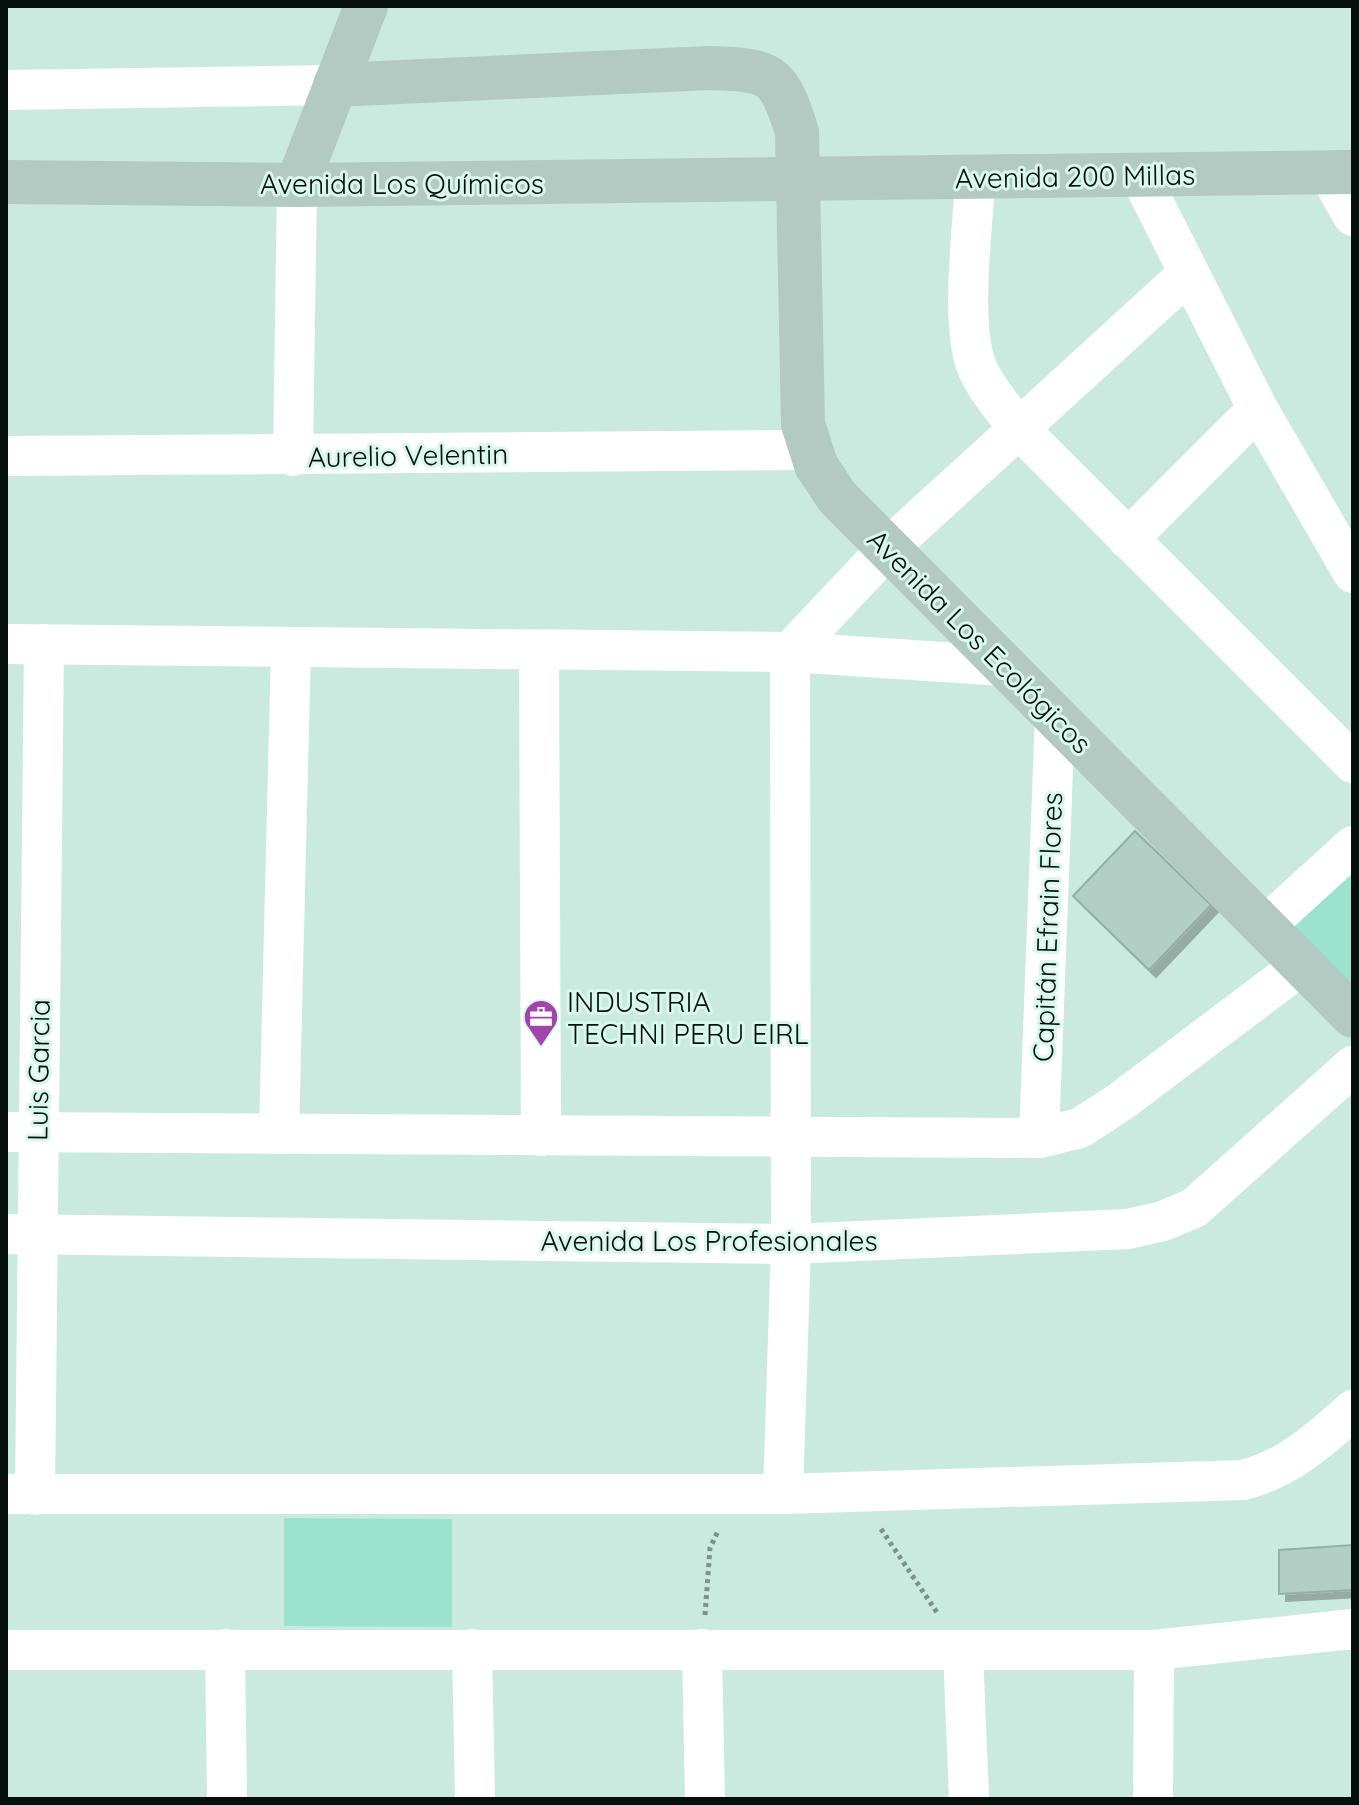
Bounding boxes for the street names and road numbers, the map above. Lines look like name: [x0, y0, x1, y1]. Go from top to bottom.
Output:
street label: Avenida 200 Millas: [955, 156, 1195, 196]
street label: Avenida Los Químicos: [260, 166, 544, 201]
street label: Aurelio Velentin: [308, 436, 508, 474]
street label: Avenida Los Ecológicos: [861, 522, 1099, 760]
street label: Capitán Efrain Flores: [1025, 792, 1069, 1062]
street label: Luis Garcia: [19, 999, 57, 1141]
street label: Avenida Los Profesionales: [540, 1223, 878, 1258]

